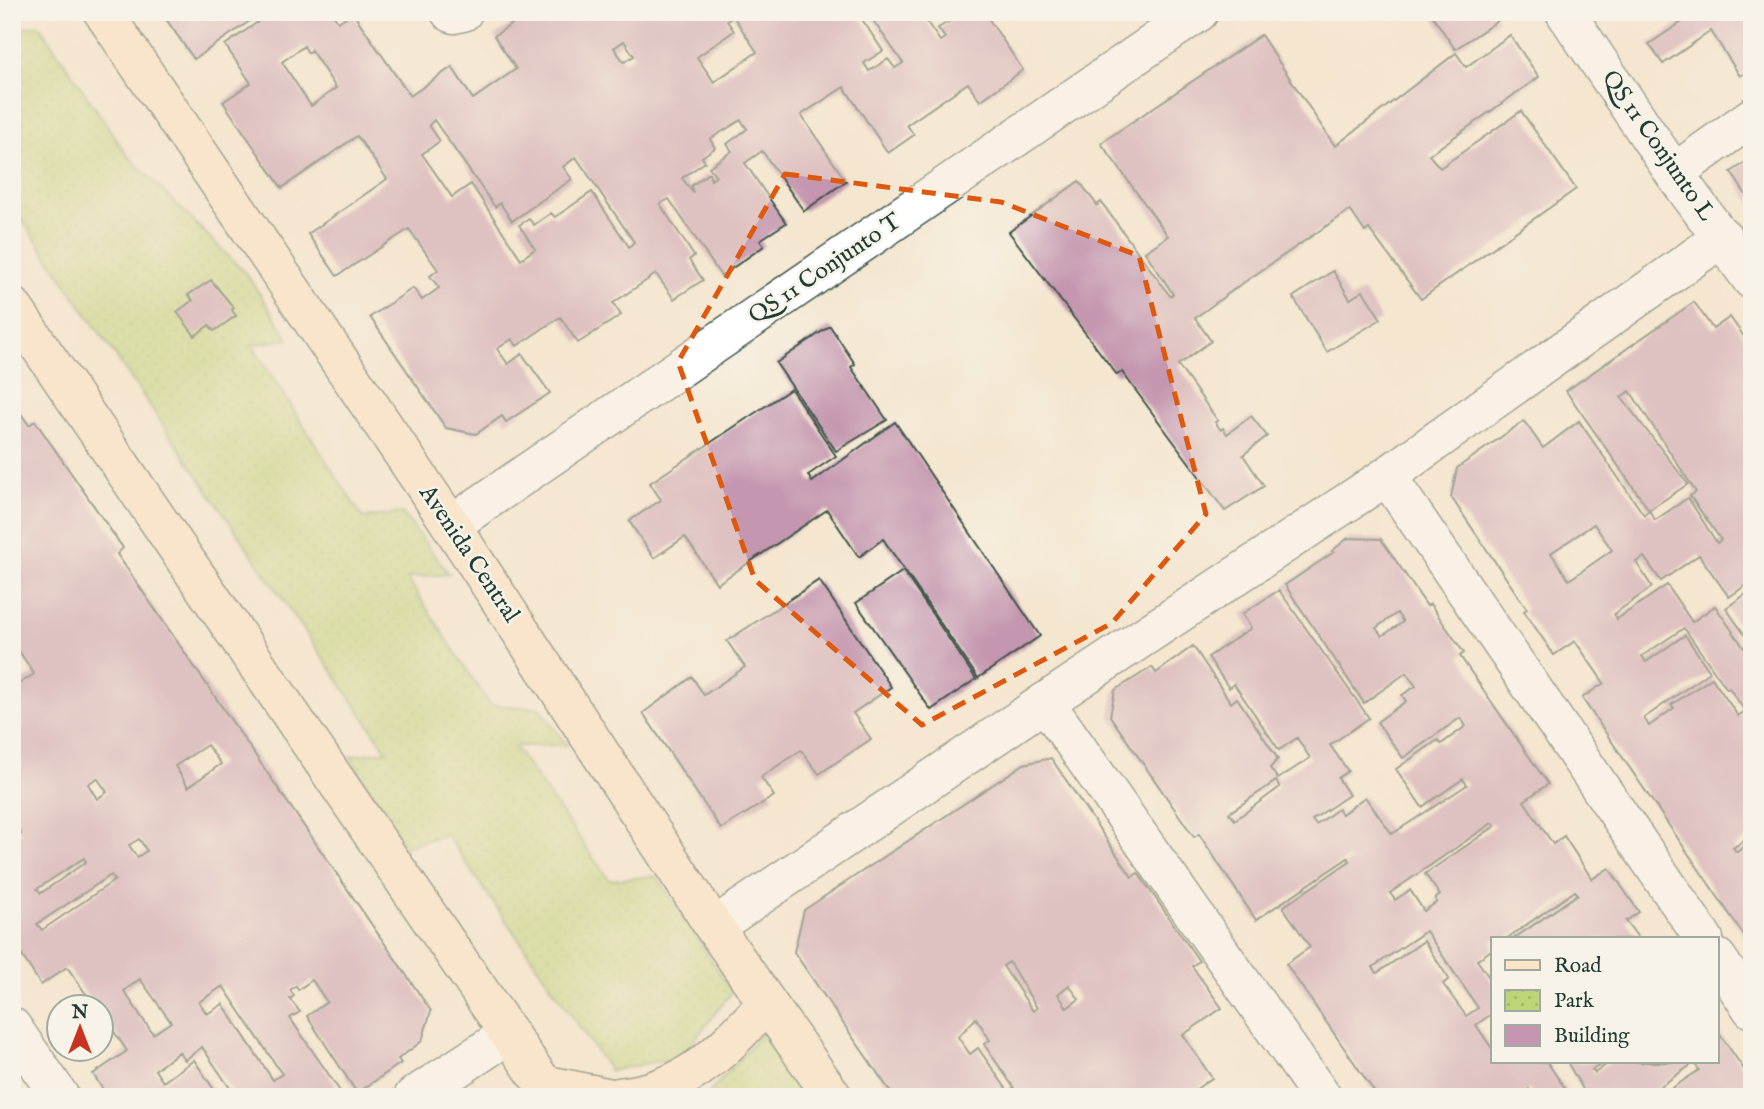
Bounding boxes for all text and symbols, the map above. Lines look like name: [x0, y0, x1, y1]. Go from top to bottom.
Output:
street label: QS 11 Conjunto L: [1594, 64, 1722, 228]
street label: QS 11 Conjunto T: [743, 206, 908, 332]
street label: Avenida Central: [411, 478, 527, 629]
legend: [1491, 937, 1718, 1064]
text: Road: [1554, 953, 1602, 980]
text: Park: [1554, 988, 1595, 1015]
north arrow: [46, 993, 116, 1064]
text: N: [71, 1001, 89, 1025]
text: Building: [1554, 1023, 1630, 1050]

